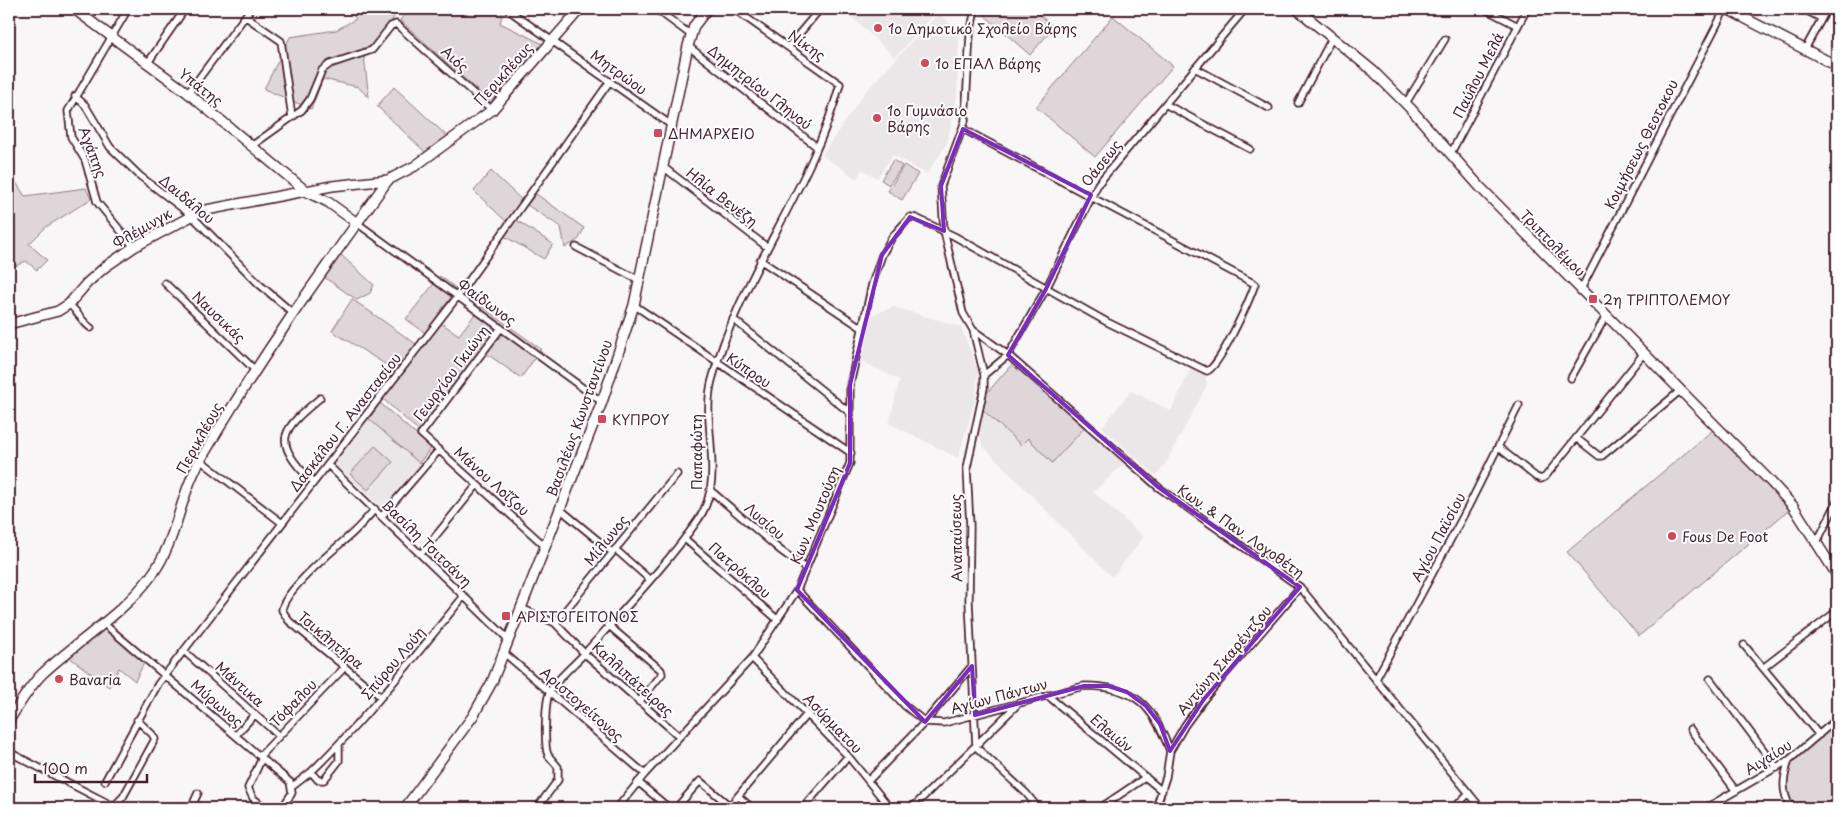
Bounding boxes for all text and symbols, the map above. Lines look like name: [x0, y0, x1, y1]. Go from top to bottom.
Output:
place label: 1ο Δημοτικό Σχολείο Βάρης: [888, 18, 1077, 39]
marker: 1ο Δημοτικό Σχολείο Βάρης: [872, 22, 884, 34]
street label: Νίκης: [784, 25, 830, 65]
street label: Παύλου Μελά: [1447, 29, 1509, 121]
street label: Περικλέους: [469, 38, 537, 110]
street label: Δημητρίου Γληνού: [703, 40, 817, 134]
street label: Αιός: [437, 41, 473, 77]
street label: Μητρώου: [586, 44, 652, 100]
place label: 1ο ΕΠΑΛ Βάρης: [935, 53, 1041, 74]
marker: 1ο ΕΠΑΛ Βάρης: [919, 57, 931, 69]
street label: Υπάτης: [175, 63, 227, 111]
street label: Κοιμήσεως Θεοτοκου: [1599, 75, 1683, 213]
place label: 1ο Γυμνάσιο Βάρης: [887, 100, 967, 137]
marker: 1ο Γυμνάσιο Βάρης: [871, 112, 883, 124]
street label: Αγάπης: [74, 123, 112, 181]
place label: ΔΗΜΑΡΧΕΙΟ: [668, 123, 755, 144]
marker: ΔΗΜΑΡΧΕΙΟ: [652, 127, 664, 139]
street label: Οάσεως: [1076, 135, 1126, 191]
street label: Ηλία Βενέζη: [682, 162, 762, 232]
street label: Δαιδάλου: [155, 169, 219, 229]
street label: Φλέμινγκ: [108, 202, 176, 253]
street label: Τριπτολέμου: [1515, 205, 1591, 281]
street label: Φαίδωνος: [453, 274, 521, 330]
street label: Ναυσικάς: [188, 286, 250, 348]
place label: 2η ΤΡΙΠΤΟΛΕΜΟΥ: [1603, 289, 1731, 310]
marker: 2η ΤΡΙΠΤΟΛΕΜΟΥ: [1587, 293, 1599, 305]
street label: Γεωργίου Γκιώνη: [408, 321, 494, 425]
street label: Βασιλέως Κωνσταντίνου: [541, 336, 617, 500]
street label: Κύπρου: [722, 347, 776, 393]
street label: Δασκάλου Γ. Αναστασίου: [284, 348, 406, 496]
street label: Περικλέους: [171, 398, 227, 478]
place label: ΚΥΠΡΟΥ: [612, 409, 670, 430]
marker: ΚΥΠΡΟΥ: [596, 413, 608, 425]
street label: Παπαφώτη: [686, 414, 707, 490]
street label: Μάνου Λοΐζου: [450, 441, 534, 521]
street label: Κων. Μουτούση: [785, 462, 845, 568]
street label: Κων. & Παν. Λογοθέτη: [1173, 479, 1309, 583]
street label: Αγίου Παϊσίου: [1406, 489, 1470, 585]
street label: Βασίλη Τσιτσάνη: [377, 494, 477, 592]
street label: Αναπαύσεως: [945, 494, 967, 582]
street label: Λυσίου: [740, 498, 790, 544]
street label: Μίλωνος: [579, 510, 633, 570]
place label: Fous De Foot: [1682, 526, 1768, 547]
marker: Fous De Foot: [1666, 530, 1678, 542]
street label: Πατρόκλου: [704, 537, 776, 603]
street label: Αντώνη Σκαρέντζου: [1172, 600, 1276, 720]
street label: Τσικλητήρα: [294, 606, 368, 674]
place label: ΑΡΙΣΤΟΓΕΙΤΟΝΟΣ: [516, 606, 639, 627]
marker: ΑΡΙΣΤΟΓΕΙΤΟΝΟΣ: [500, 610, 512, 622]
street label: Σπύρου Λούη: [356, 622, 430, 704]
street label: Καλλιπάτειρας: [588, 637, 678, 721]
street label: Μάντικα: [211, 656, 269, 712]
street label: Αριστογείτονος: [536, 662, 628, 746]
place label: Bavaria: [69, 669, 121, 690]
marker: Bavaria: [53, 673, 65, 685]
street label: Αγίων Πάντων: [948, 673, 1050, 719]
street label: Μύρωνος: [186, 674, 248, 732]
street label: Τόφαλου: [265, 674, 321, 732]
street label: Ασύρματου: [799, 688, 867, 758]
street label: Ελαιών: [1086, 709, 1138, 757]
street label: Αιγαίου: [1740, 734, 1796, 780]
scale bar: [35, 752, 148, 784]
text: 100 m: [42, 756, 88, 779]

